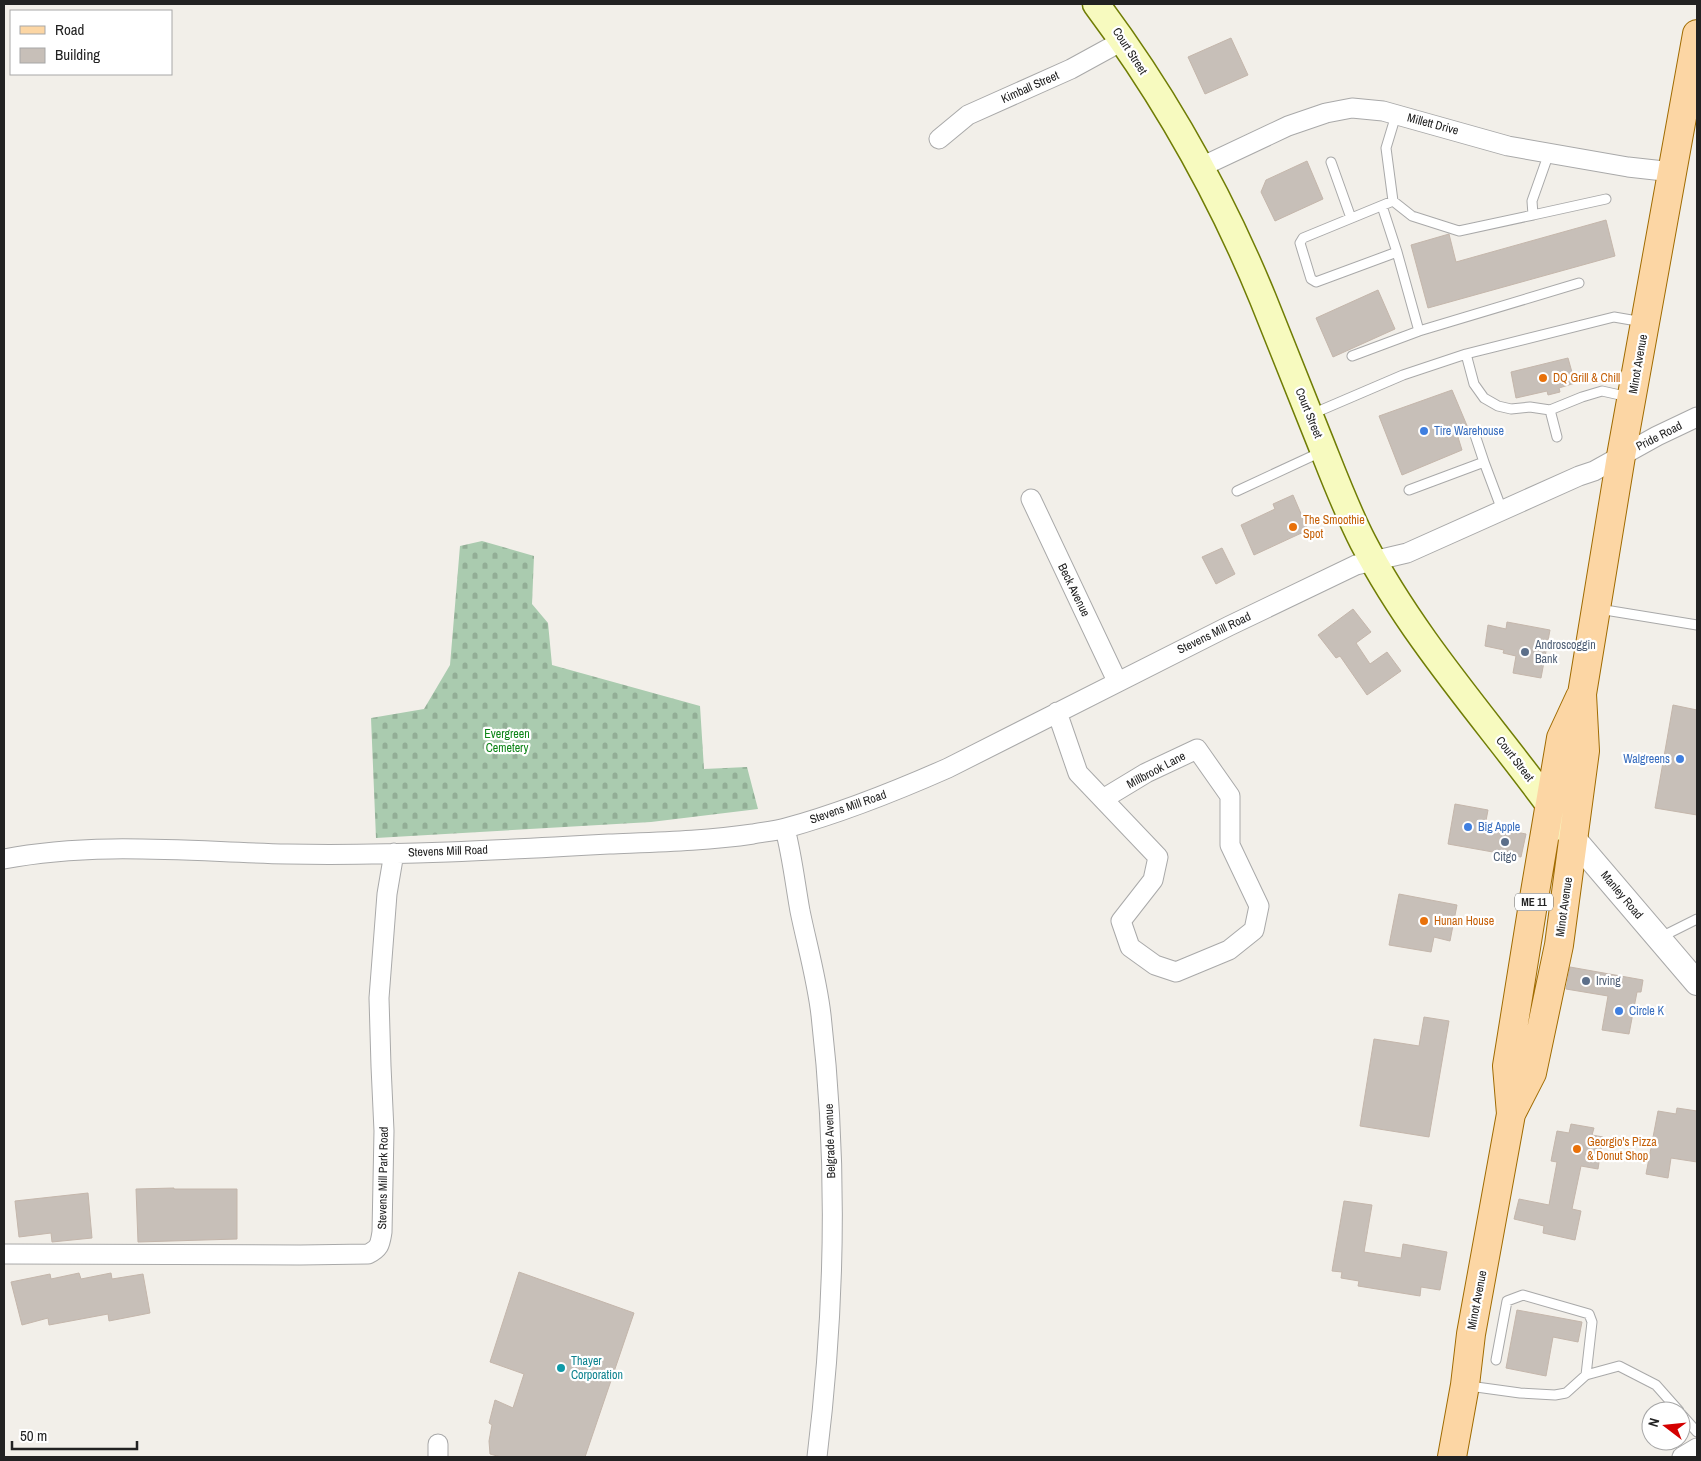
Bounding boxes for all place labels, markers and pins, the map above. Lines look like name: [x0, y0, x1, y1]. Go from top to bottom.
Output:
place label: DQ Grill & Chill: [1553, 370, 1620, 386]
marker: DQ Grill & Chill: [1537, 372, 1549, 384]
place label: Tire Warehouse: [1434, 423, 1504, 439]
marker: Tire Warehouse: [1418, 425, 1430, 437]
place label: The Smoothie Spot: [1303, 512, 1365, 542]
marker: The Smoothie Spot: [1287, 521, 1299, 533]
place label: Androscoggin Bank: [1534, 637, 1596, 667]
marker: Androscoggin Bank: [1519, 646, 1531, 658]
place label: Walgreens: [1623, 751, 1670, 767]
marker: Walgreens: [1674, 753, 1686, 765]
place label: Big Apple: [1478, 819, 1520, 835]
marker: Big Apple: [1462, 821, 1474, 833]
marker: Citgo: [1499, 836, 1511, 848]
place label: Citgo: [1493, 849, 1517, 865]
place label: Hunan House: [1434, 913, 1494, 929]
marker: Hunan House: [1418, 915, 1430, 927]
place label: Irving: [1596, 973, 1621, 989]
marker: Irving: [1580, 975, 1592, 987]
place label: Circle K: [1629, 1003, 1664, 1019]
marker: Circle K: [1613, 1005, 1625, 1017]
place label: Georgio's Pizza & Donut Shop: [1587, 1134, 1657, 1164]
marker: Georgio's Pizza & Donut Shop: [1571, 1143, 1583, 1155]
place label: Thayer Corporation: [571, 1353, 623, 1383]
marker: Thayer Corporation: [555, 1362, 567, 1374]

